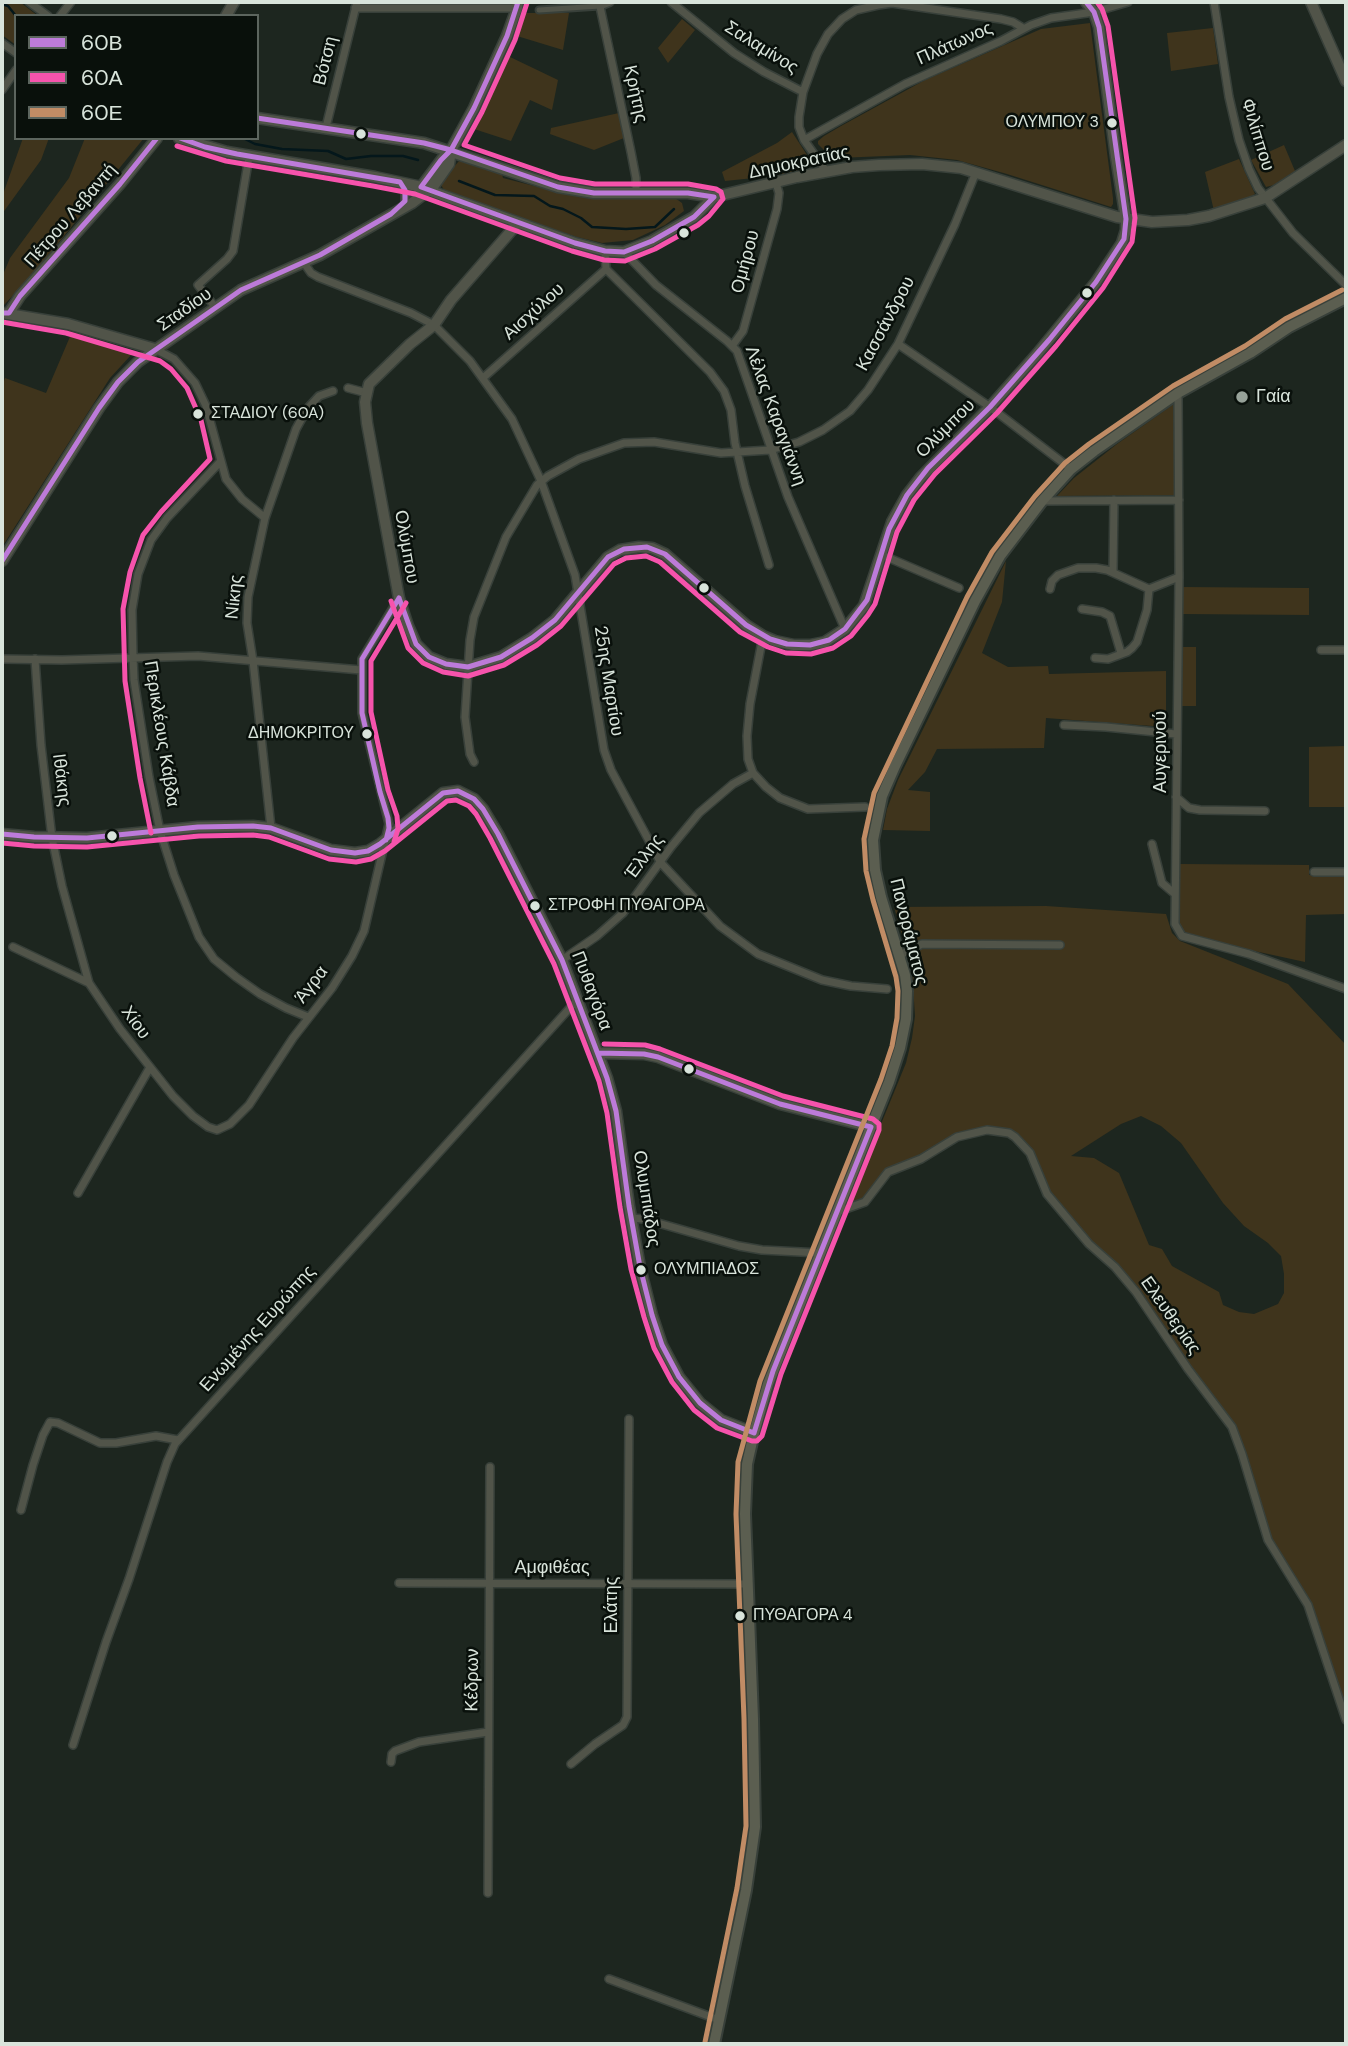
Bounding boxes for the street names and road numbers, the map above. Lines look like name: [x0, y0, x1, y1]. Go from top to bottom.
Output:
street label: Σαλαμίνος: [720, 17, 802, 79]
street label: Πλάτωνος: [914, 18, 996, 70]
street label: Βότση: [310, 34, 342, 88]
street label: Κρήτης: [618, 63, 652, 125]
street label: Φιλίππου: [1236, 96, 1278, 174]
street label: Δημοκρατίας: [747, 142, 851, 184]
street label: Πέτρου Λεβαντή: [20, 160, 122, 272]
street label: Ομήρου: [727, 228, 765, 296]
street label: Κασσάνδρου: [852, 273, 920, 375]
street label: Αισχύλου: [499, 279, 569, 345]
street label: Σταδίου: [154, 284, 216, 336]
street label: Λέλας Καραγιάννη: [740, 343, 810, 489]
street label: Ολύμπου: [912, 395, 980, 463]
street label: Ολύμπου: [389, 509, 423, 585]
street label: Νίκης: [222, 574, 248, 620]
street label: 25ης Μαρτίου: [589, 624, 627, 738]
street label: Περικλέους Κάβδα: [139, 659, 183, 809]
street label: Αυγερινού: [1150, 711, 1172, 793]
street label: Ιθάκης: [47, 752, 75, 808]
street label: Έλλης: [621, 830, 669, 884]
street label: Πανοράματος: [884, 876, 932, 988]
street label: Πυθαγόρα: [566, 948, 616, 1034]
street label: Άγρα: [291, 962, 333, 1008]
street label: Χίου: [116, 1002, 154, 1044]
street label: Ολυμπιάδος: [628, 1149, 664, 1249]
street label: Ενωμένης Ευρώπης: [196, 1261, 320, 1397]
street label: Ελευθερίας: [1135, 1273, 1205, 1359]
street label: Αμφιθέας: [514, 1557, 590, 1579]
street label: Ελάτης: [601, 1577, 623, 1633]
street label: Κέδρων: [462, 1648, 484, 1712]

